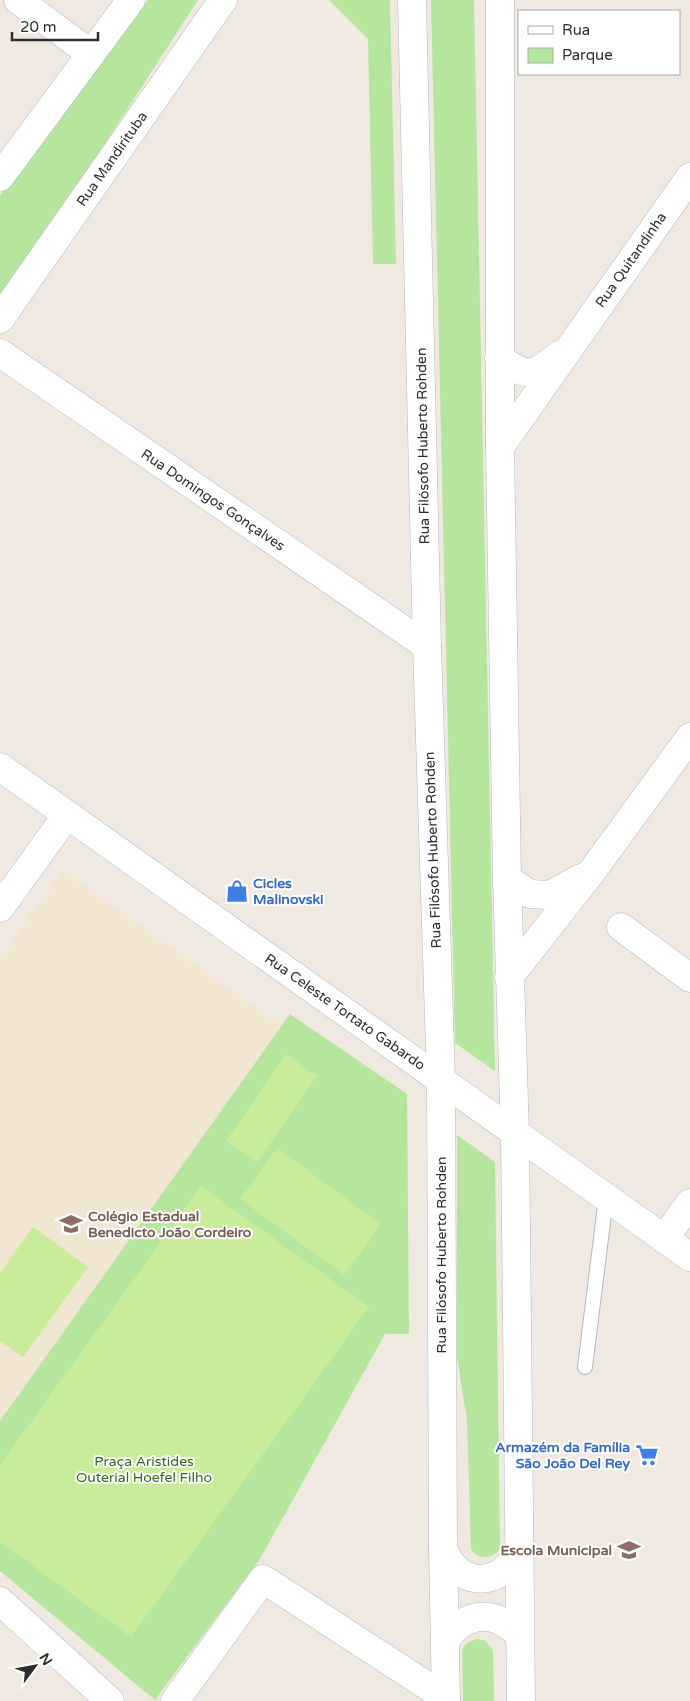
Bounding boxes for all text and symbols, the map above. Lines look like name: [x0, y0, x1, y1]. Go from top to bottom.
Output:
scale bar: [12, 10, 99, 42]
legend: [518, 10, 680, 75]
text: 20 m: [20, 18, 57, 36]
text: Rua: [562, 21, 590, 39]
text: Parque: [562, 46, 613, 64]
street label: Rua Mandirituba: [73, 108, 151, 210]
street label: Rua Quitandinha: [592, 209, 670, 311]
street label: Rua Filósofo Huberto Rohden: [413, 347, 433, 545]
street label: Rua Domingos Gonçalves: [138, 445, 288, 555]
street label: Rua Filósofo Huberto Rohden: [421, 751, 445, 949]
place label: Cicles Malinovski: [253, 875, 324, 908]
shop icon: Cicles Malinovski: [224, 878, 250, 904]
street label: Rua Celeste Tortato Gabardo: [262, 950, 428, 1074]
street label: Rua Filósofo Huberto Rohden: [433, 1157, 450, 1353]
place label: Colégio Estadual Benedicto João Cordeiro: [88, 1208, 252, 1241]
school or university icon: Colégio Estadual Benedicto João Cordeiro: [58, 1211, 84, 1237]
place label: Armazém da Família São João Del Rey: [495, 1439, 630, 1472]
supermarket icon: Armazém da Família São João Del Rey: [634, 1442, 660, 1468]
park label: Praça Aristides Outerial Hoefel Filho: [76, 1453, 212, 1486]
school or university icon: Escola Municipal: [616, 1537, 642, 1563]
place label: Escola Municipal: [501, 1542, 612, 1559]
north arrow: [10, 1641, 60, 1691]
text: N: [35, 1650, 56, 1669]

